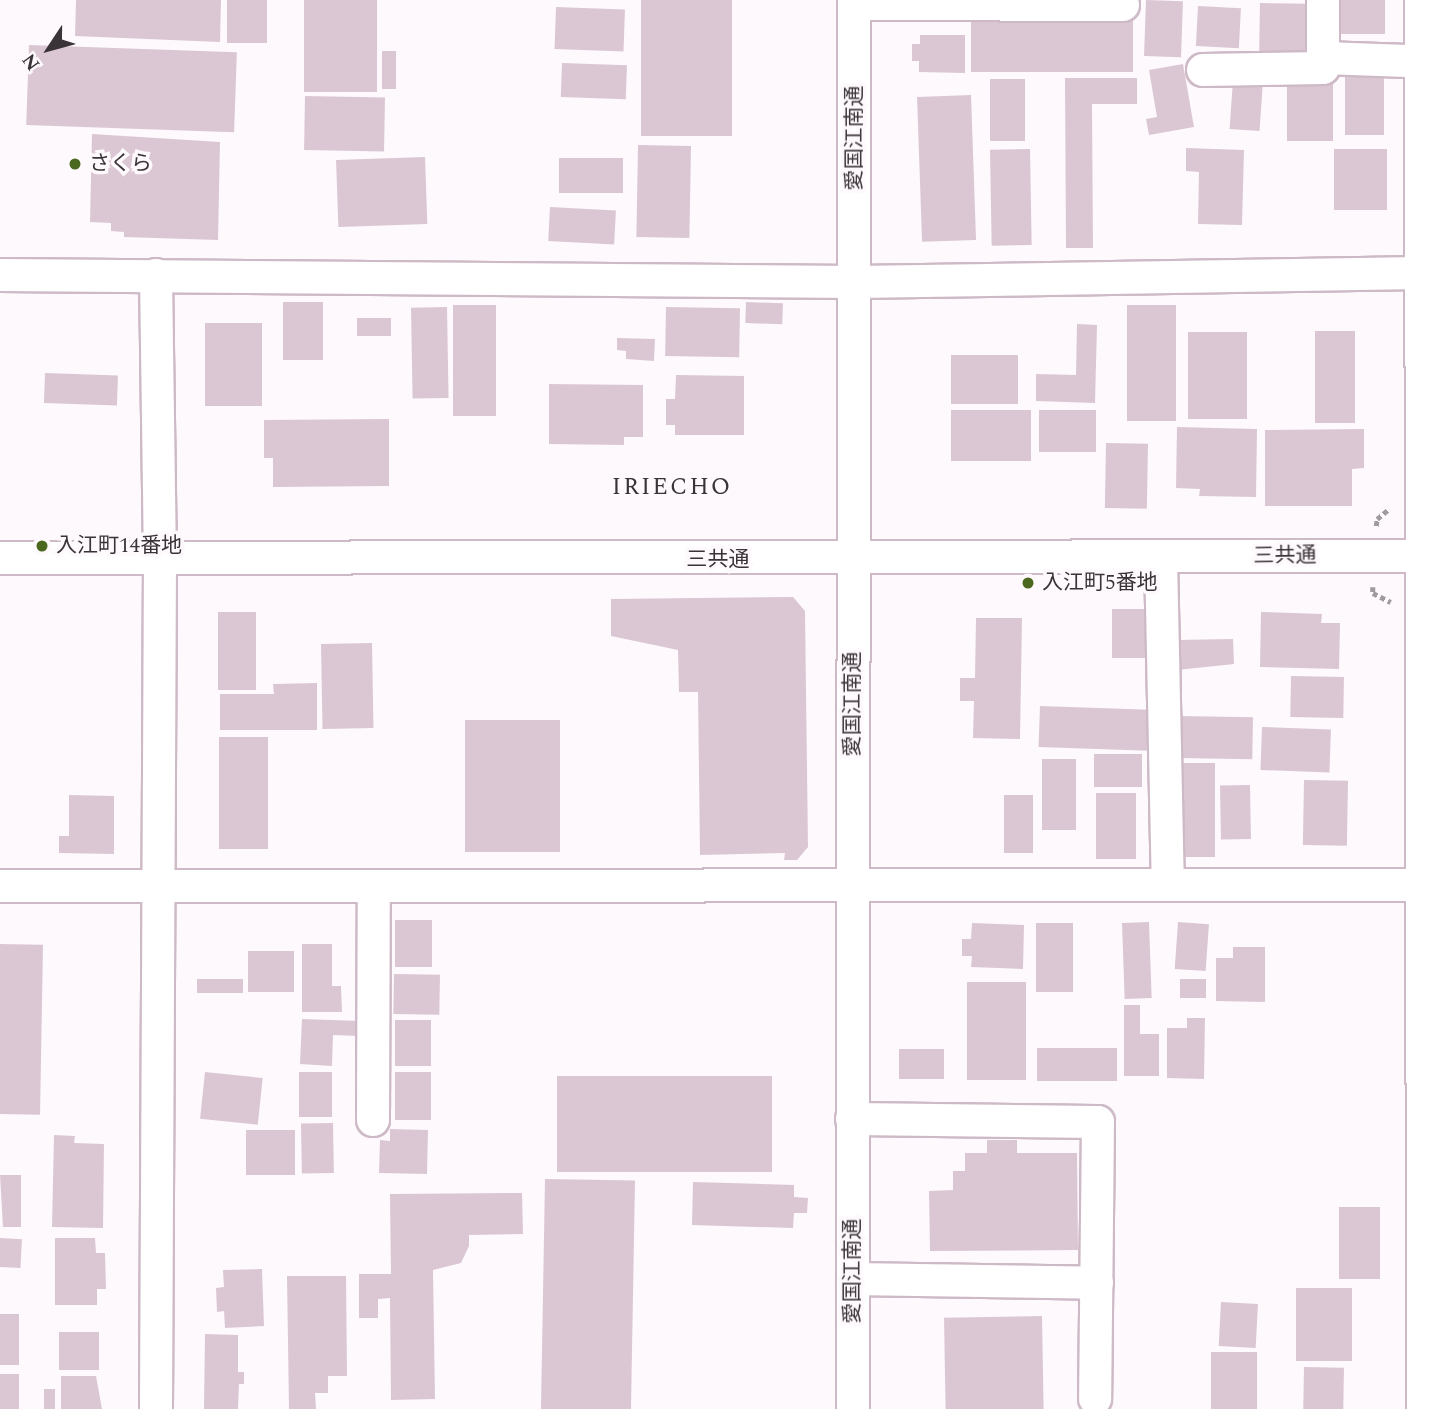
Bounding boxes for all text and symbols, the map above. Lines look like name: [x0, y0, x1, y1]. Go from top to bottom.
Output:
north arrow: [14, 14, 84, 84]
text: N: [15, 47, 48, 76]
street label: 愛国江南通: [842, 86, 868, 190]
place label: さくら: [89, 151, 152, 177]
marker: さくら: [67, 156, 83, 172]
district label: IRIECHO: [613, 474, 731, 502]
place label: 入江町14番地: [56, 533, 182, 559]
marker: 入江町14番地: [34, 538, 50, 554]
street label: 三共通: [1253, 543, 1317, 569]
street label: 三共通: [687, 547, 749, 573]
place label: 入江町5番地: [1042, 570, 1157, 596]
marker: 入江町5番地: [1020, 575, 1036, 591]
street label: 愛国江南通: [840, 652, 866, 756]
street label: 愛国江南通: [840, 1219, 866, 1323]

